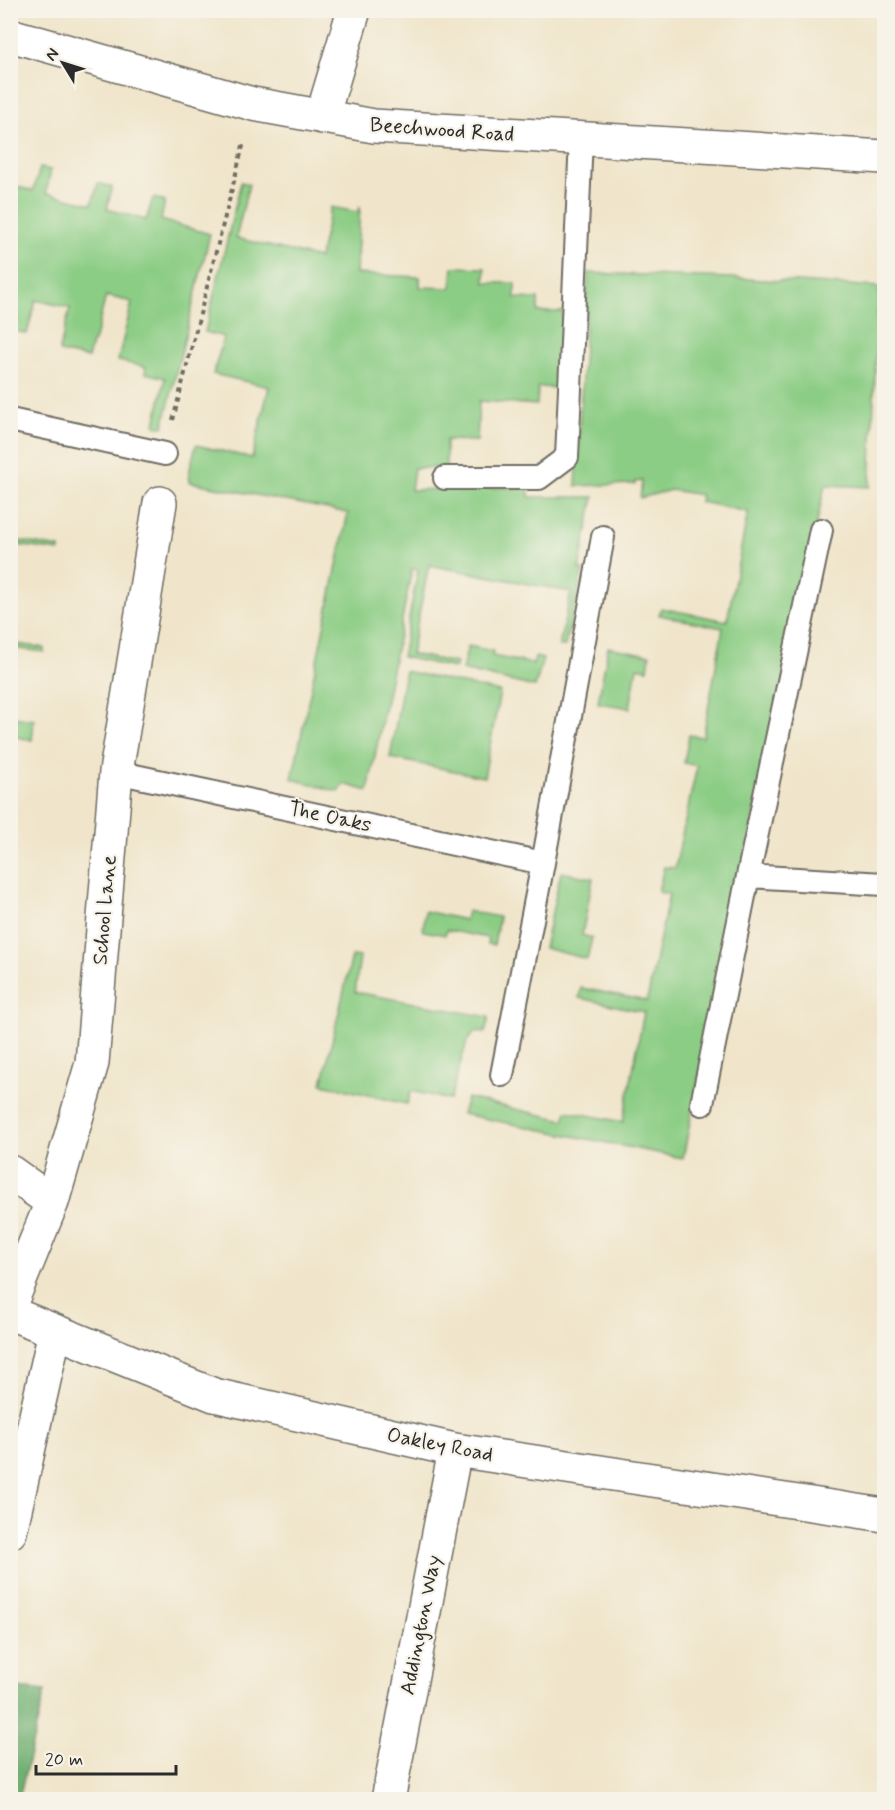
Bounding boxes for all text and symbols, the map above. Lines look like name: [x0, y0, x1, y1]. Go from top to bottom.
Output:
north arrow: [33, 33, 93, 93]
text: N: [41, 44, 64, 65]
street label: Beechwood Road: [369, 111, 515, 149]
street label: The Oaks: [286, 795, 374, 839]
street label: School Lane: [86, 854, 124, 966]
street label: Oakley Road: [385, 1421, 495, 1469]
street label: Addington Way: [394, 1553, 448, 1697]
scale bar: [36, 1738, 176, 1776]
text: 20 m: [45, 1748, 83, 1772]

